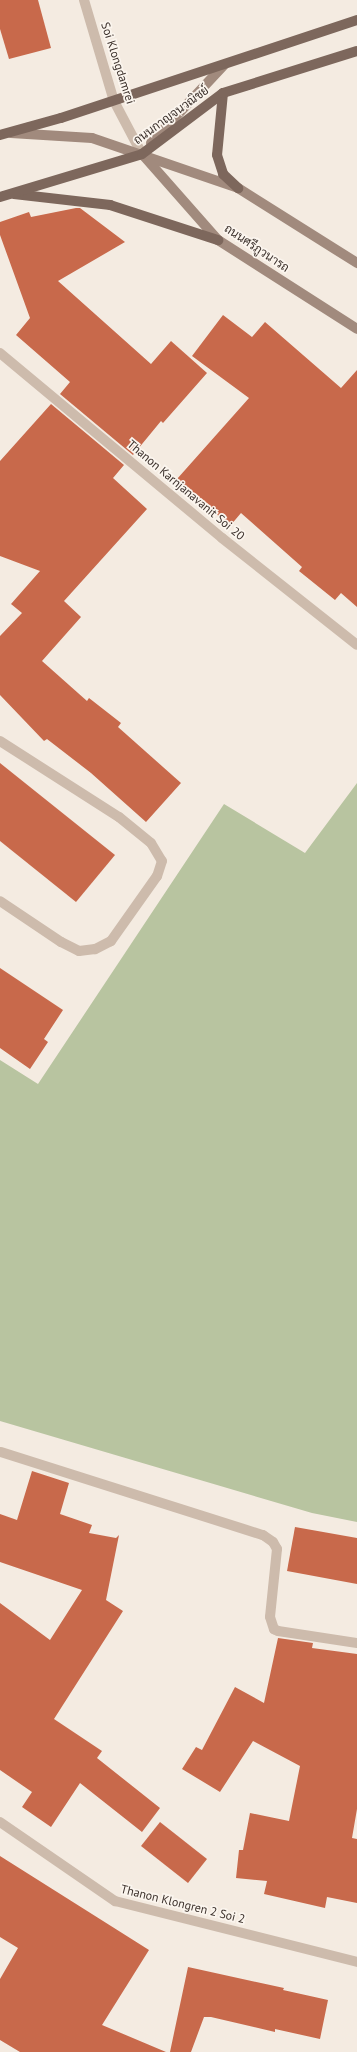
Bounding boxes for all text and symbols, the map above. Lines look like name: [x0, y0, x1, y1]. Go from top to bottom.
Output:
street label: Soi Klongdamrei: [98, 20, 138, 106]
street label: ถนนกาญจนวณิชย์: [131, 83, 211, 147]
street label: ถนนศรีภูวนารถ: [222, 221, 292, 275]
street label: Thanon Karnjanavanit Soi 20: [125, 437, 247, 543]
street label: Thanon Klongren 2 Soi 2: [119, 1882, 247, 1926]

